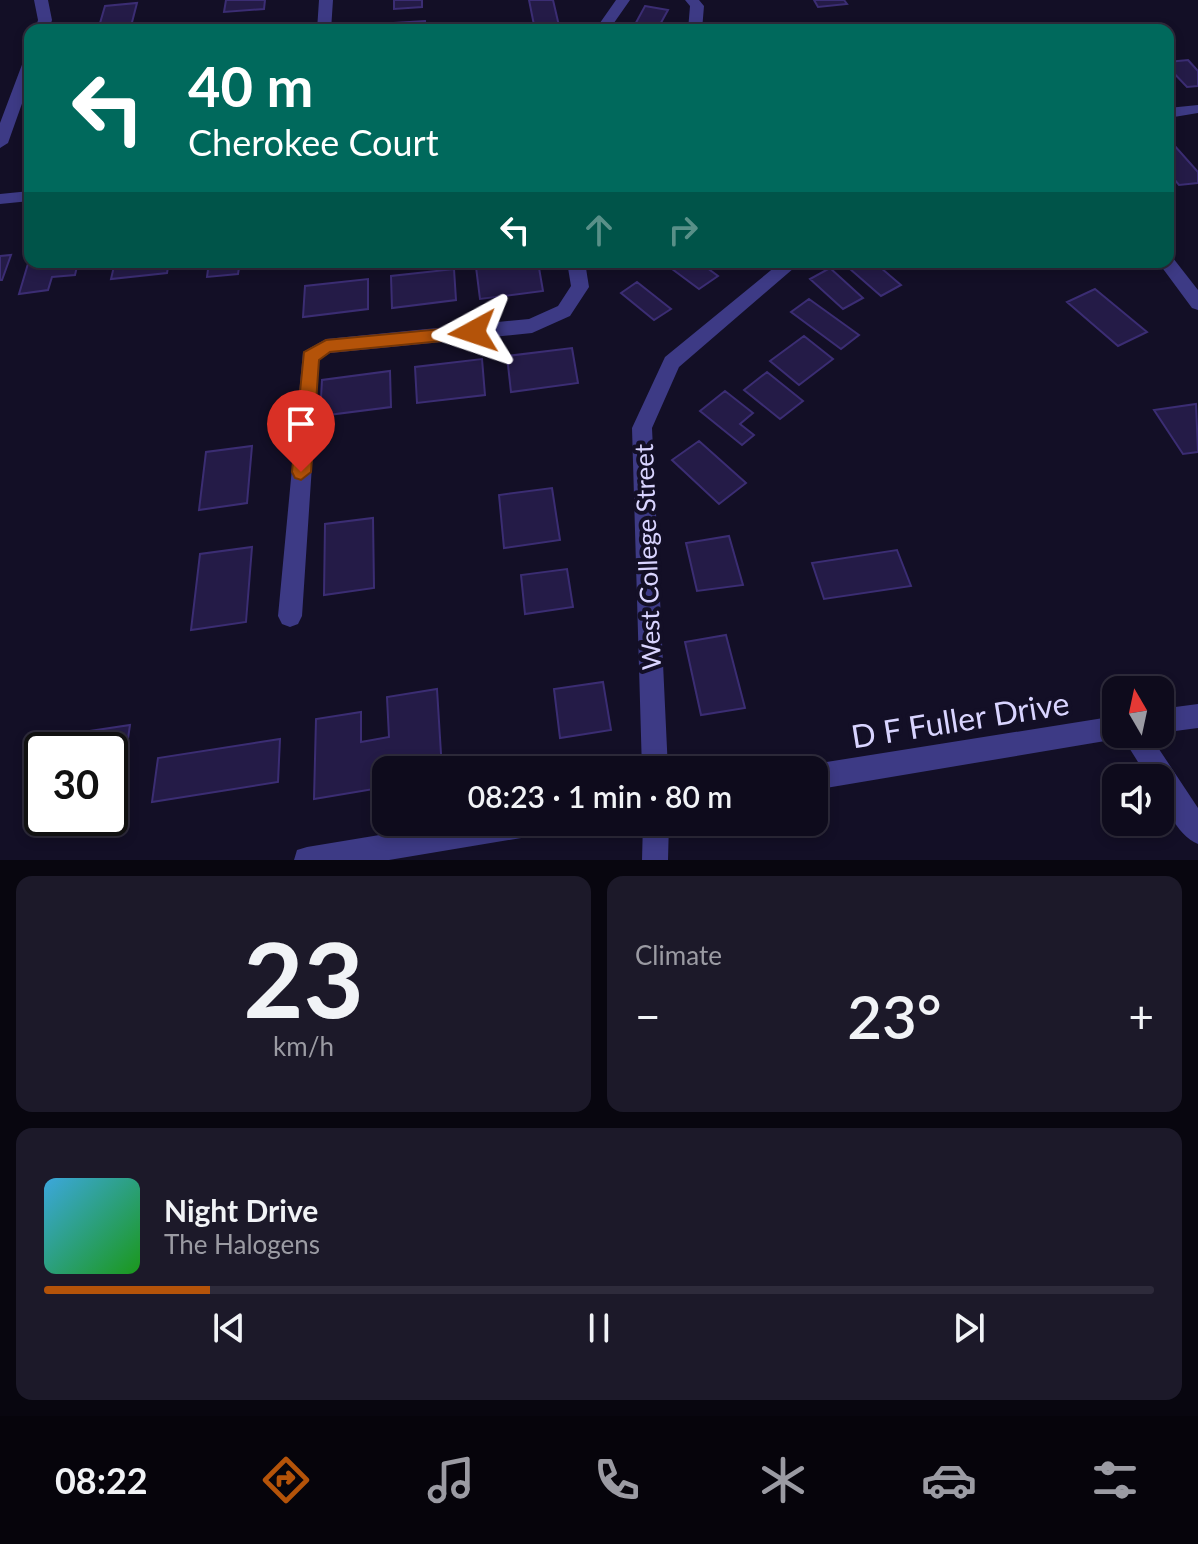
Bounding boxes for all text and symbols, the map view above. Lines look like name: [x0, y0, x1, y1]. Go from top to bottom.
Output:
text: 40 m: [188, 52, 313, 119]
icon: left: [56, 56, 160, 160]
text: Cherokee Court: [188, 120, 439, 164]
icon: left: [493, 208, 537, 252]
icon: ahead: [577, 208, 621, 252]
icon: right: [661, 208, 705, 252]
position arrow: [431, 290, 515, 374]
pin: [267, 390, 335, 472]
icon: arrive: [279, 402, 323, 446]
street label: West College Street: [627, 443, 667, 671]
north arrow: [1102, 676, 1174, 748]
map controls: [1102, 676, 1174, 836]
street label: D F Fuller Drive: [848, 683, 1072, 755]
speed limit sign: 30: [24, 732, 128, 836]
button: sound: [1102, 764, 1174, 836]
text: 08:23 · 1 min · 80 m: [468, 778, 732, 814]
text: 23: [243, 915, 364, 1040]
text: Climate: [635, 939, 722, 971]
text: 23°: [847, 980, 942, 1052]
text: −: [635, 990, 661, 1042]
text: +: [1128, 990, 1154, 1042]
text: km/h: [273, 1030, 334, 1062]
text: Night Drive: [164, 1192, 318, 1228]
text: The Halogens: [164, 1228, 320, 1260]
icon: previous: [207, 1306, 251, 1350]
icon: pause: [577, 1306, 621, 1350]
icon: next: [947, 1306, 991, 1350]
icon: directions: [258, 1452, 314, 1508]
icon: music: [423, 1452, 479, 1508]
icon: phone: [589, 1452, 645, 1508]
icon: climate: [755, 1452, 811, 1508]
icon: car: [921, 1452, 977, 1508]
icon: filters: [1087, 1452, 1143, 1508]
text: 08:22: [55, 1458, 148, 1502]

